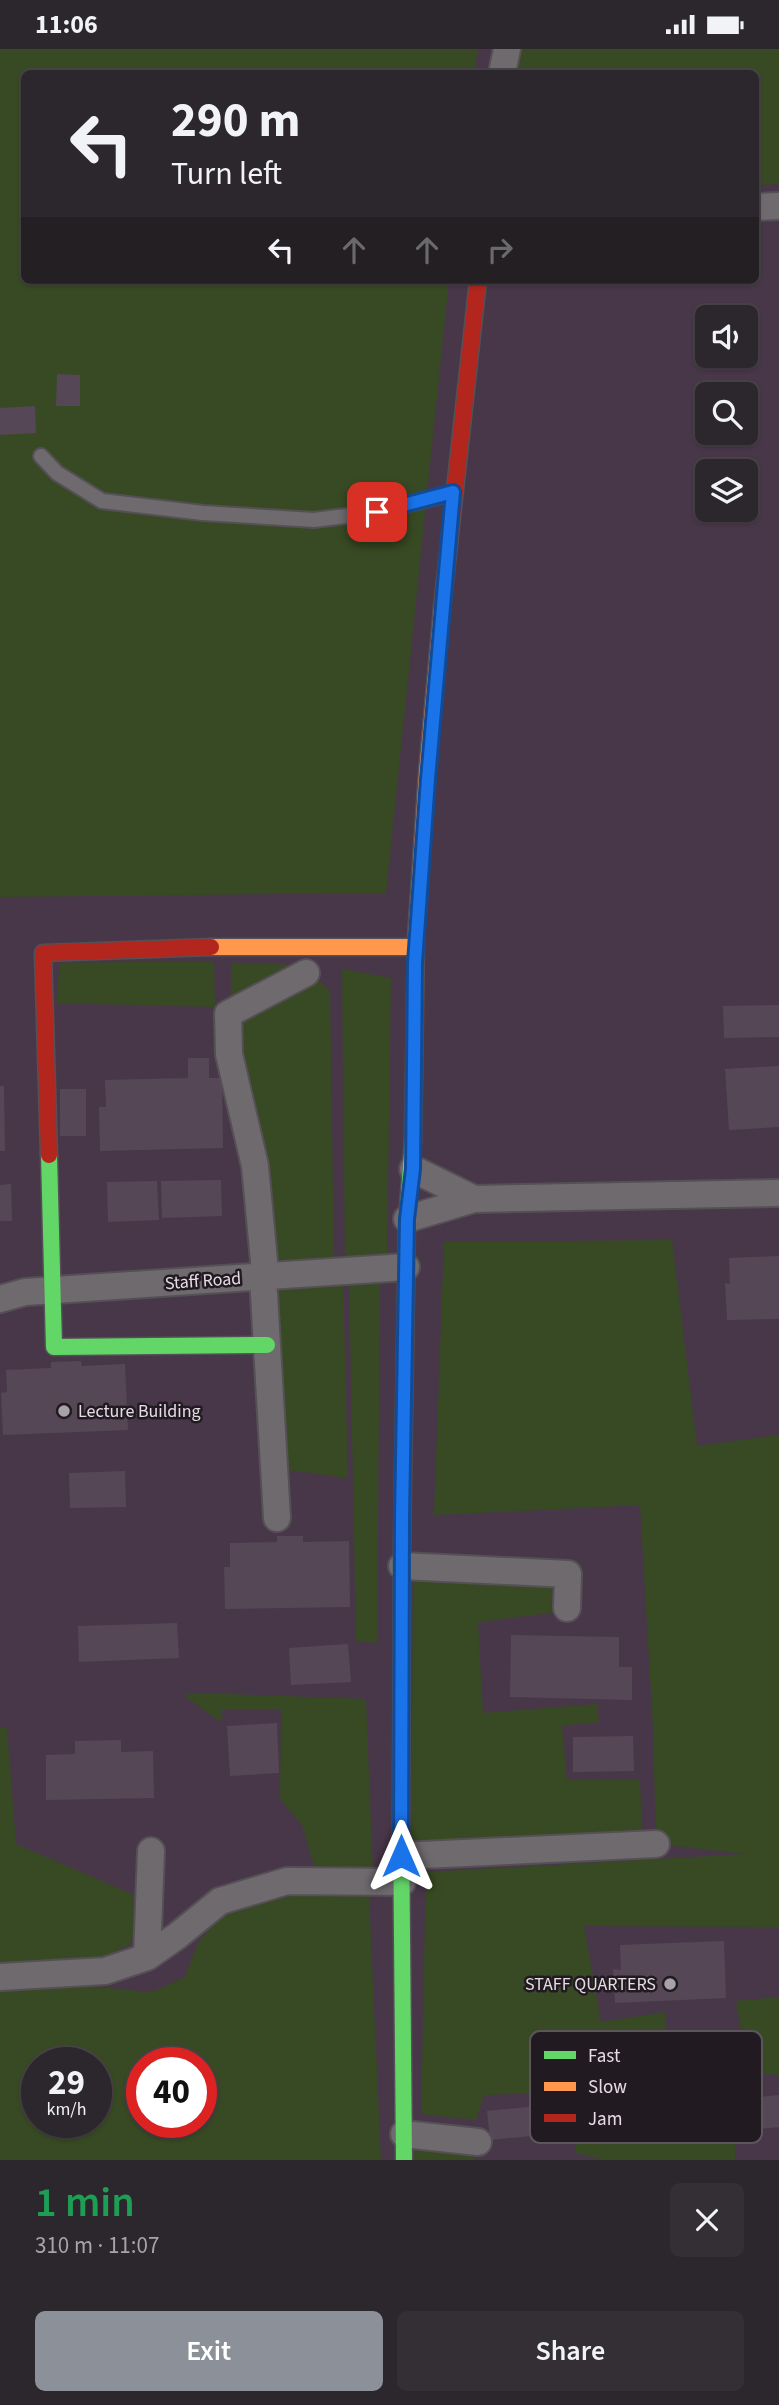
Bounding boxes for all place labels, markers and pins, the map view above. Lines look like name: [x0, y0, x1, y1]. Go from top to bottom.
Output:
pin: [347, 482, 407, 542]
place label: Lecture Building: [78, 1399, 201, 1424]
marker: Lecture Building: [56, 1403, 72, 1419]
place label: STAFF QUARTERS: [525, 1972, 656, 1997]
marker: STAFF QUARTERS: [662, 1976, 678, 1992]

